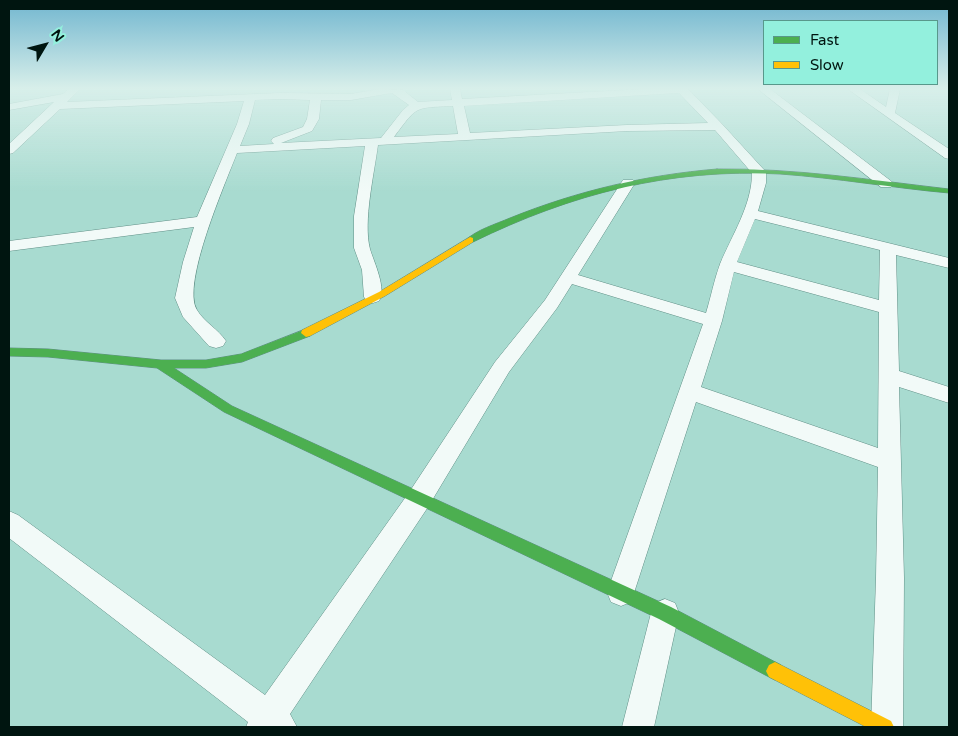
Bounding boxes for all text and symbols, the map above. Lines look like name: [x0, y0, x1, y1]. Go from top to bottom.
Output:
north arrow: [20, 20, 70, 70]
legend: [763, 20, 938, 85]
text: N: [47, 26, 68, 45]
text: Fast: [810, 31, 839, 49]
text: Slow: [810, 56, 844, 74]

